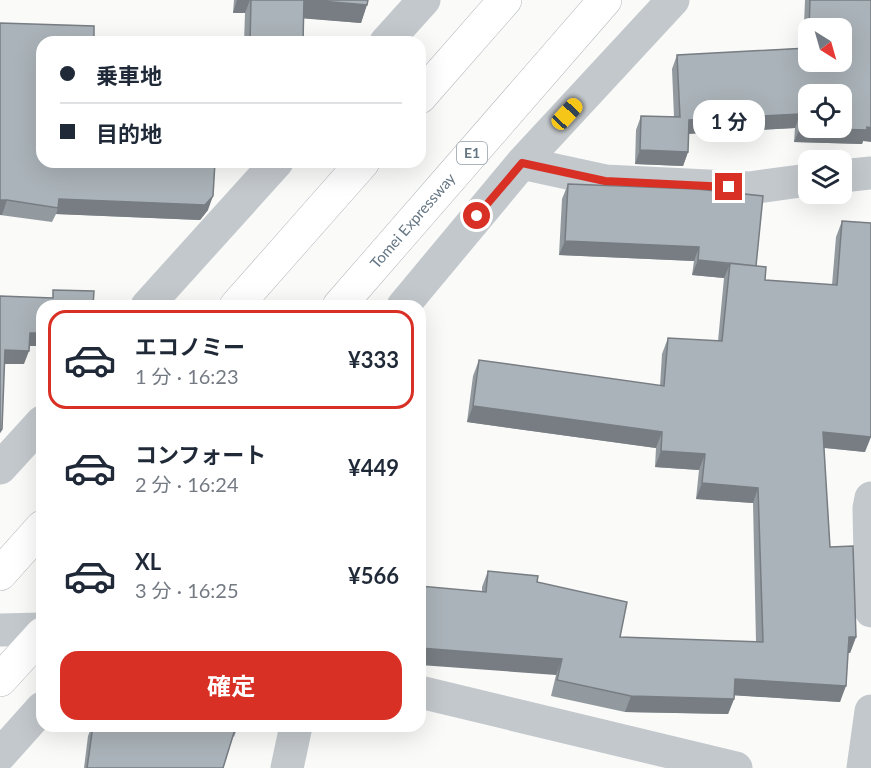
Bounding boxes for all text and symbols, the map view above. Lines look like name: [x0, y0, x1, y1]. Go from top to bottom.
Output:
north arrow: [798, 18, 852, 72]
map controls: [798, 18, 852, 204]
text: 乗車地: [96, 62, 162, 89]
button: locate: [798, 84, 852, 138]
car: [548, 95, 586, 133]
callout: 1 分: [693, 100, 765, 142]
text: 1 分: [711, 109, 747, 133]
text: 目的地: [96, 120, 162, 147]
road number: E1: [457, 142, 487, 164]
button: layers: [798, 150, 852, 204]
street label: Tomei Expressway: [366, 169, 459, 272]
route end: [715, 173, 742, 200]
route start: [463, 202, 490, 229]
icon: car: [63, 333, 117, 387]
text: エコノミー: [135, 333, 245, 360]
text: ¥333: [348, 346, 399, 373]
text: 1 分 · 16:23: [135, 364, 239, 388]
icon: car: [63, 441, 117, 495]
text: コンフォート: [135, 441, 266, 468]
text: ¥449: [348, 454, 399, 481]
text: 2 分 · 16:24: [135, 472, 239, 496]
text: XL: [135, 548, 161, 575]
icon: car: [63, 549, 117, 603]
text: ¥566: [348, 562, 399, 589]
text: 3 分 · 16:25: [135, 578, 239, 602]
button: 確定: [60, 651, 402, 720]

